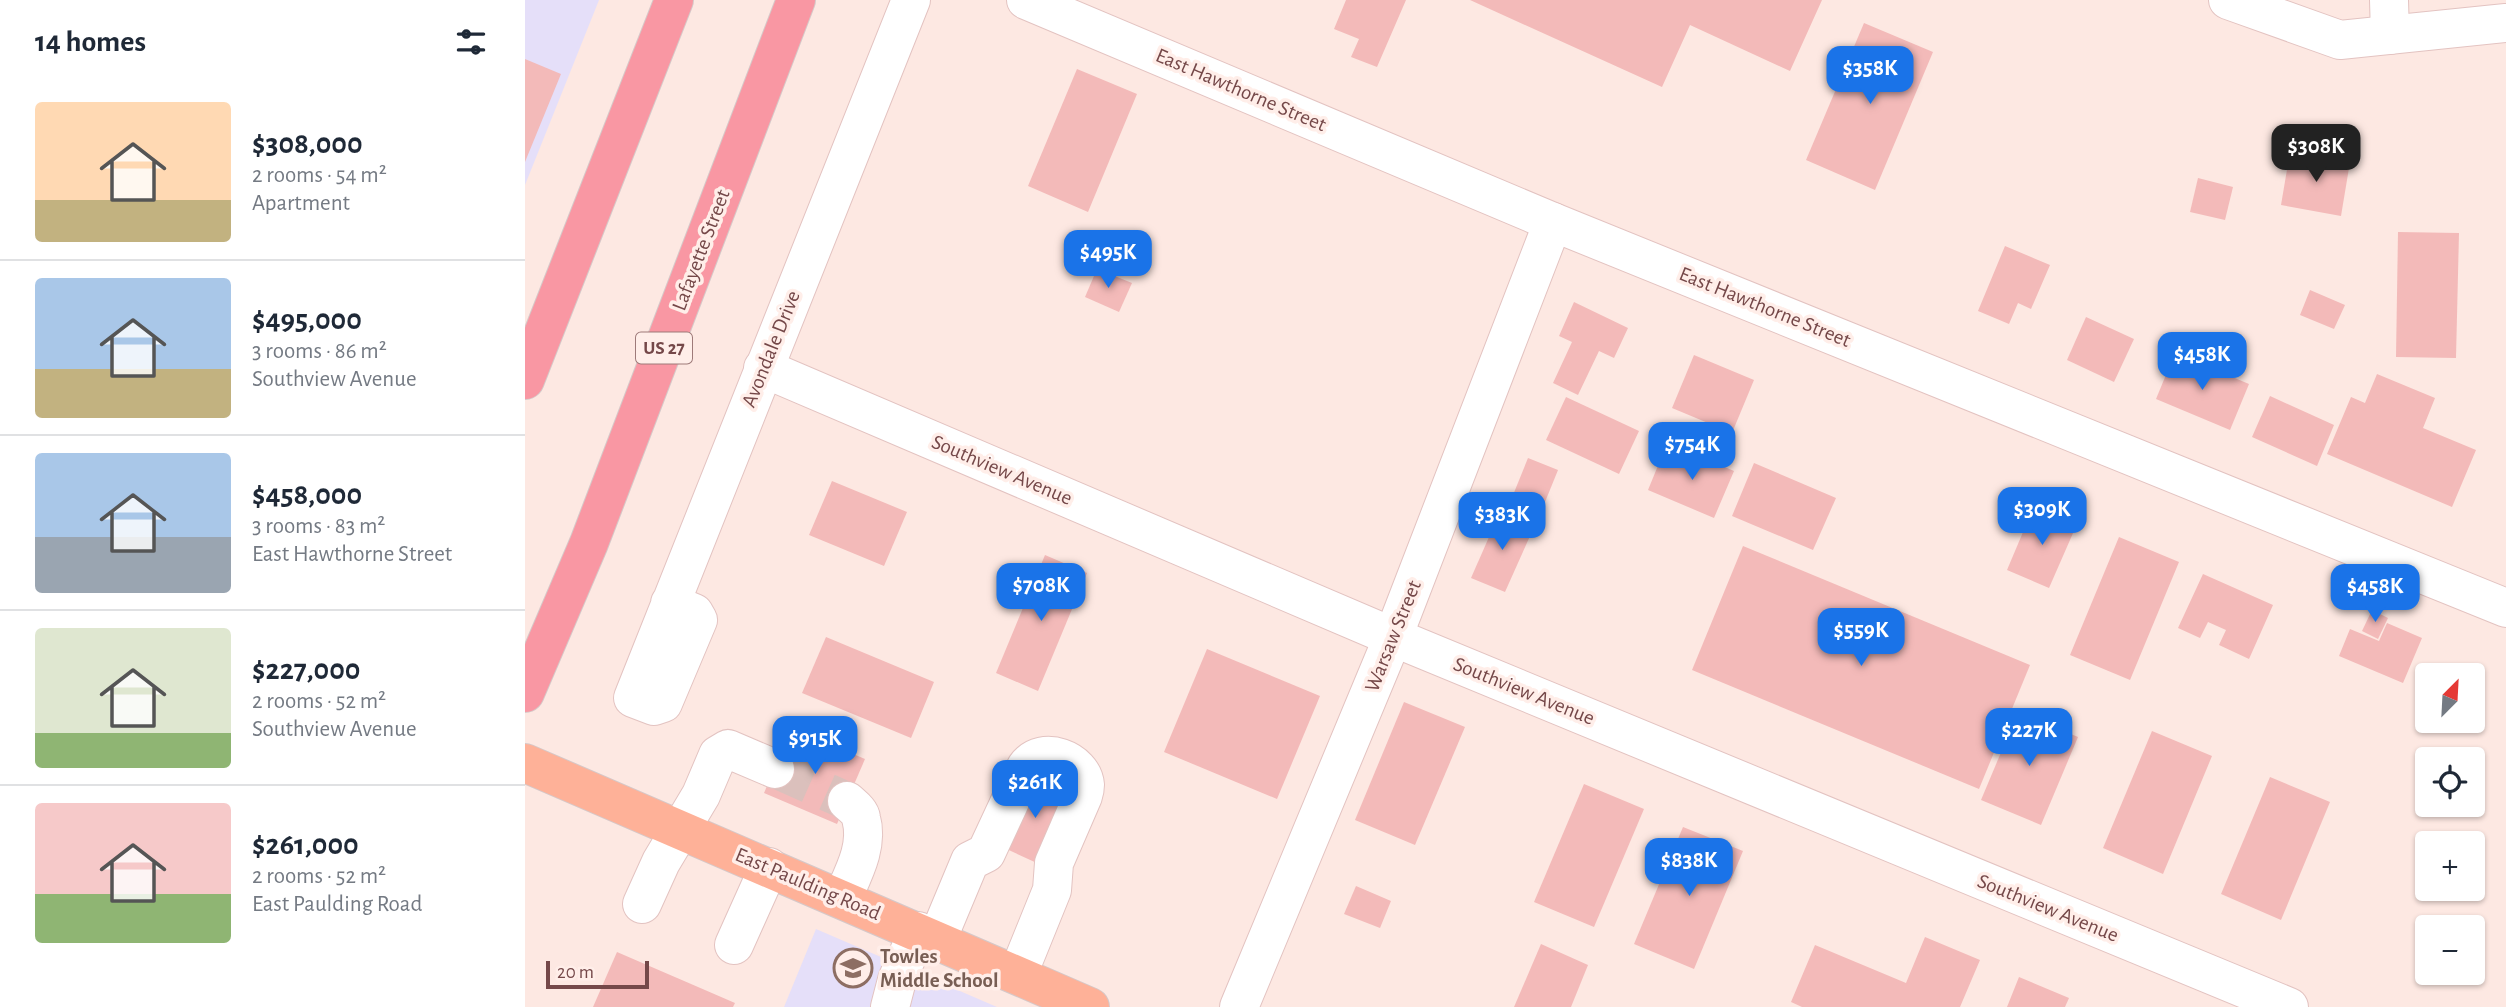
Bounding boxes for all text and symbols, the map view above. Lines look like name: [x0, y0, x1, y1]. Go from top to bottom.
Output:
icon: filters: [452, 23, 490, 61]
text: 14 homes: [35, 27, 146, 57]
street label: East Hawthorne Street: [1153, 45, 1329, 135]
pin: $358K: [1821, 46, 1919, 106]
text: $358K: [1843, 57, 1897, 80]
pin: $308K: [2267, 124, 2365, 184]
text: $308,000: [252, 129, 363, 159]
icon: home: [91, 130, 175, 214]
text: $308K: [2287, 135, 2345, 158]
text: 2 rooms · 54 m²: [252, 164, 387, 187]
street label: Lafayette Street: [668, 186, 734, 313]
text: Apartment: [252, 192, 350, 215]
pin: $495K: [1059, 230, 1157, 290]
text: $495K: [1080, 241, 1136, 264]
street label: East Hawthorne Street: [1676, 263, 1854, 351]
street label: Avondale Drive: [738, 288, 804, 410]
text: $495,000: [252, 305, 362, 335]
icon: home: [91, 306, 175, 390]
road number: US 27: [636, 332, 692, 364]
pin: $458K: [2153, 332, 2251, 392]
text: 3 rooms · 86 m²: [252, 340, 387, 363]
text: $458K: [2174, 343, 2230, 366]
text: Southview Avenue: [252, 368, 417, 391]
pin: $754K: [1643, 422, 1741, 482]
street label: Southview Avenue: [929, 431, 1075, 509]
text: $754K: [1664, 433, 1720, 456]
text: $458,000: [252, 480, 362, 510]
icon: home: [91, 481, 175, 565]
pin: $309K: [1993, 488, 2091, 547]
pin: $383K: [1453, 492, 1551, 552]
text: $309K: [2014, 498, 2070, 521]
text: $383K: [1475, 503, 1529, 526]
text: 3 rooms · 83 m²: [252, 515, 385, 538]
text: East Hawthorne Street: [252, 543, 452, 566]
pin: $708K: [992, 564, 1090, 623]
pin: $458K: [2326, 564, 2424, 624]
text: $708K: [1012, 574, 1070, 597]
text: $458K: [2347, 575, 2403, 598]
street label: Warsaw Street: [1361, 577, 1425, 695]
pin: $559K: [1812, 608, 1910, 668]
text: $559K: [1834, 619, 1888, 642]
street label: Southview Avenue: [1450, 653, 1598, 729]
text: $227,000: [252, 655, 360, 685]
icon: home: [91, 656, 175, 740]
north arrow: [2415, 663, 2485, 733]
map controls: [2415, 663, 2485, 985]
text: 2 rooms · 52 m²: [252, 690, 386, 713]
pin: $227K: [1980, 708, 2078, 768]
pin: $915K: [766, 716, 864, 776]
text: Southview Avenue: [252, 718, 417, 741]
text: $227K: [2001, 719, 2057, 742]
text: $915K: [788, 727, 842, 750]
button: locate: [2415, 747, 2485, 817]
pin: $261K: [986, 760, 1084, 820]
text: $261K: [1008, 771, 1062, 794]
text: $261,000: [252, 830, 359, 860]
icon: home: [91, 831, 175, 915]
button: +: [2415, 831, 2485, 901]
pin: $838K: [1640, 838, 1738, 898]
street label: East Paulding Road: [732, 844, 884, 924]
text: $838K: [1661, 849, 1717, 872]
text: 2 rooms · 52 m²: [252, 865, 386, 888]
street label: Southview Avenue: [1974, 870, 2122, 946]
text: East Paulding Road: [252, 893, 422, 916]
button: −: [2415, 915, 2485, 985]
place label: Towles Middle School: [880, 946, 999, 991]
school or university icon: Towles Middle School: [832, 947, 874, 989]
scale bar: [546, 958, 649, 990]
text: 20 m: [557, 963, 594, 982]

